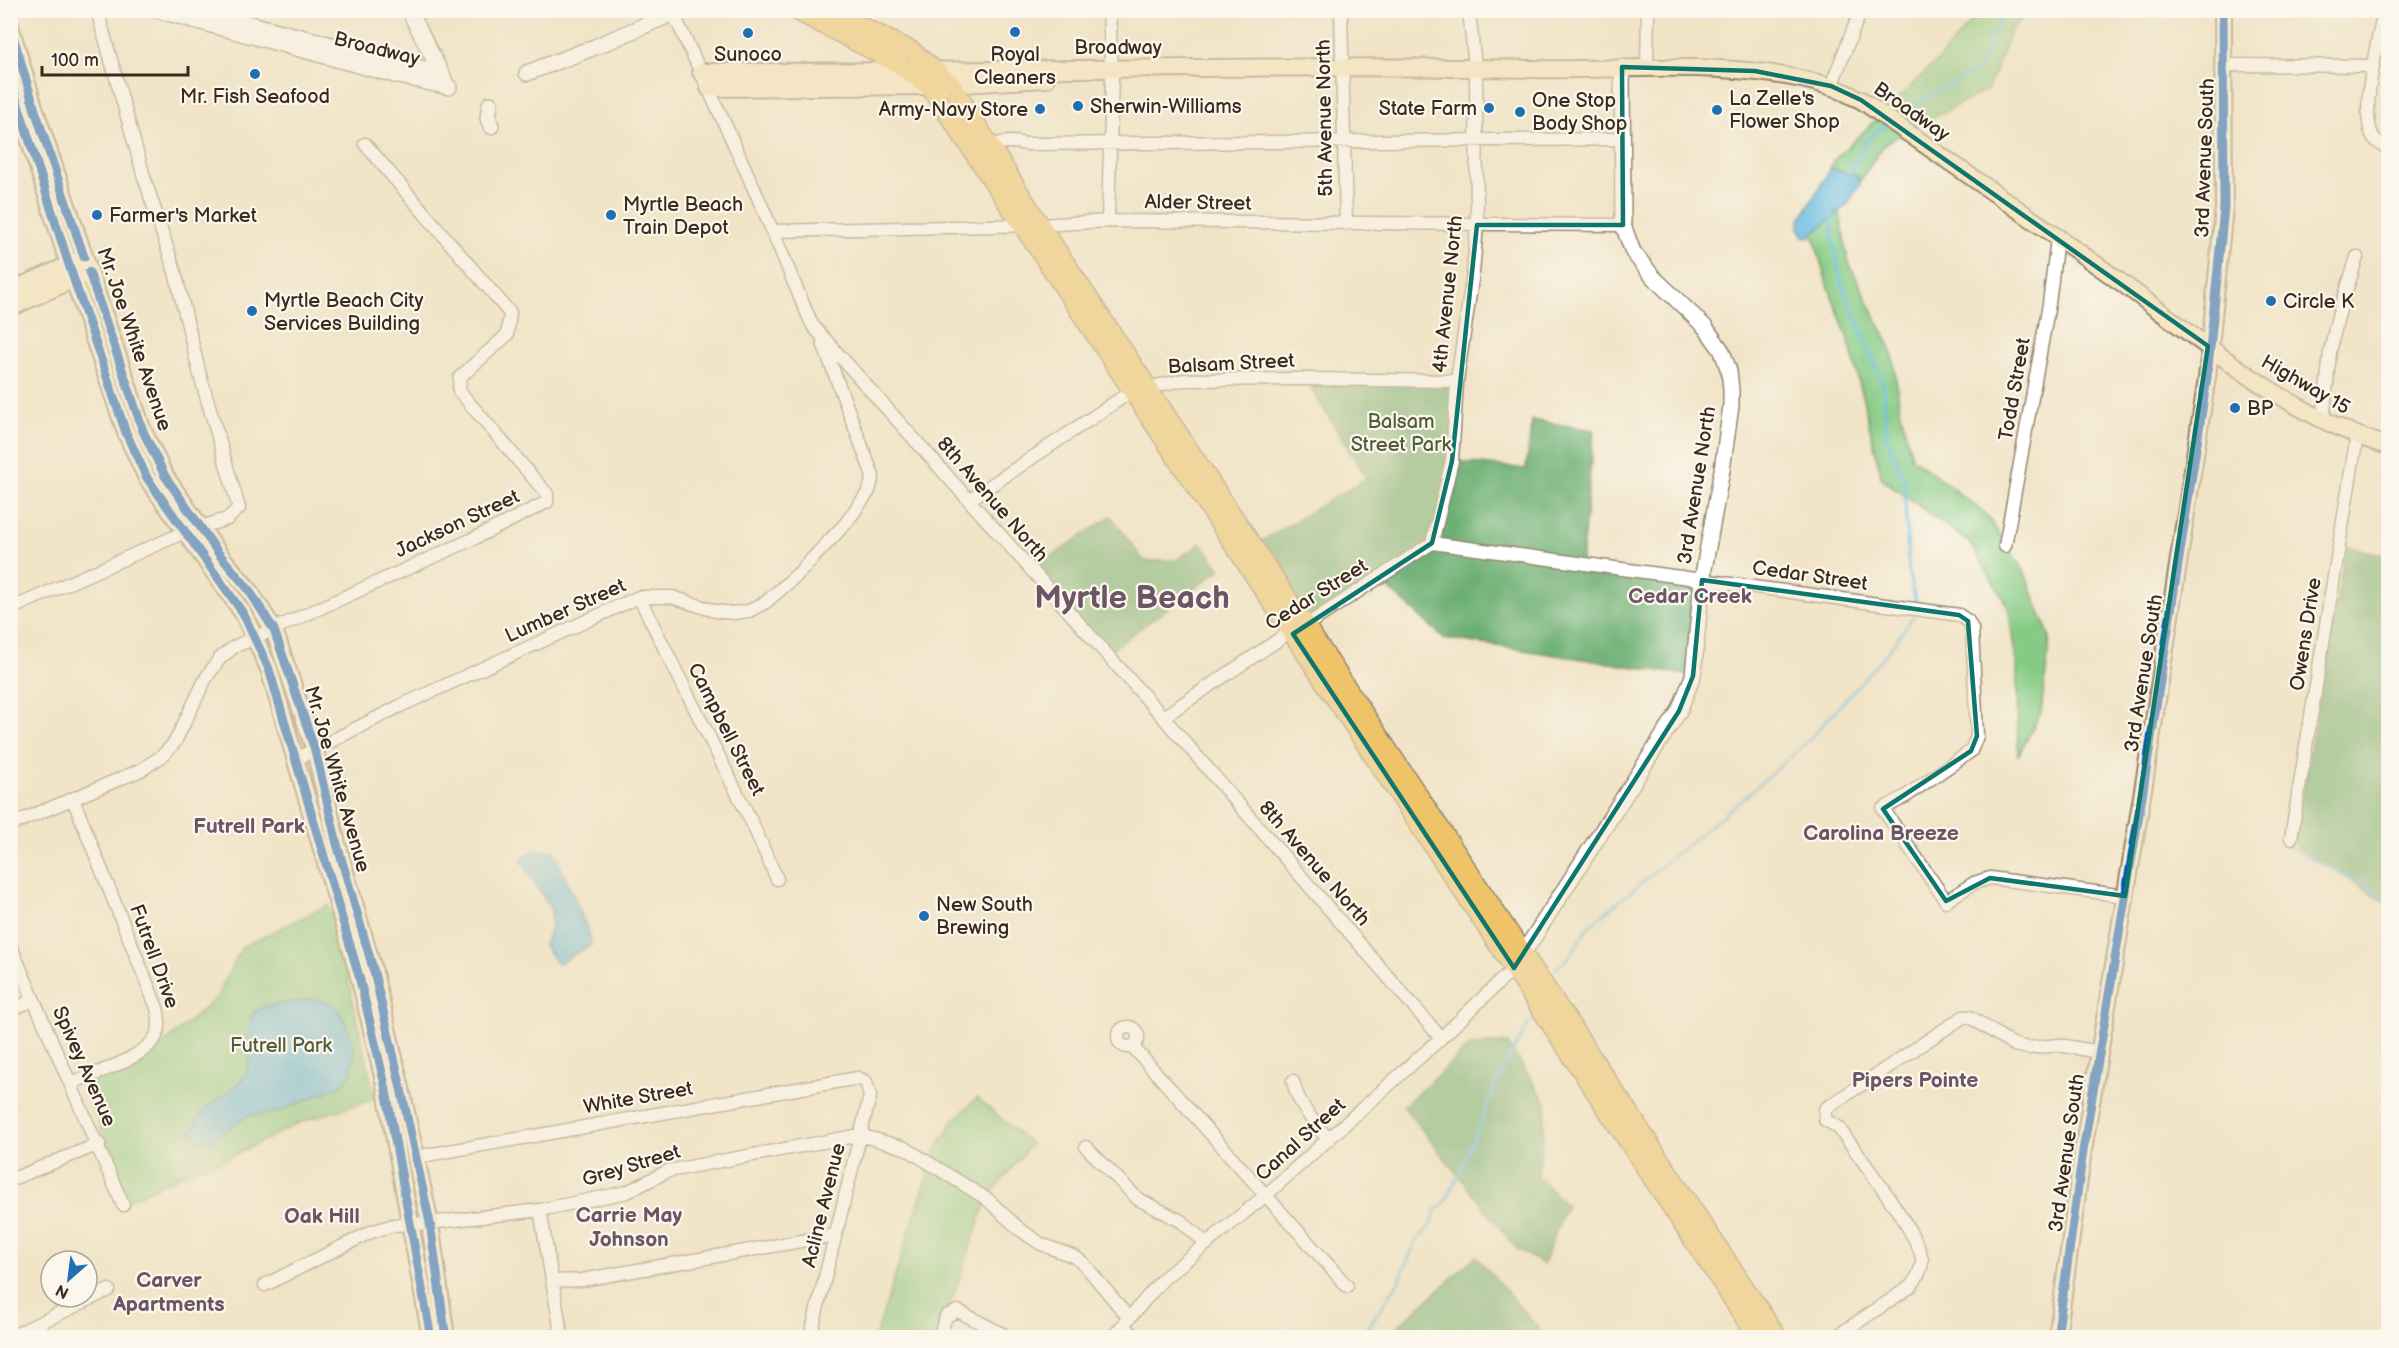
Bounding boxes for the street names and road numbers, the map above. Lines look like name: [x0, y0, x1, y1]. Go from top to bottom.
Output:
street label: Broadway: [331, 27, 422, 71]
street label: Broadway: [1074, 36, 1162, 60]
street label: 5th Avenue North: [1312, 39, 1338, 197]
street label: Broadway: [1869, 77, 1954, 147]
street label: 3rd Avenue South: [2190, 78, 2220, 238]
street label: Alder Street: [1144, 190, 1252, 216]
street label: 4th Avenue North: [1428, 214, 1468, 374]
street label: Mr. Joe White Avenue: [91, 244, 177, 434]
street label: Todd Street: [1994, 336, 2036, 443]
street label: Balsam Street: [1167, 349, 1295, 379]
street label: Highway 15: [2257, 350, 2354, 420]
street label: 3rd Avenue North: [1673, 404, 1721, 566]
street label: 8th Avenue North: [931, 432, 1053, 567]
street label: Jackson Street: [392, 485, 523, 563]
street label: Cedar Street: [1261, 554, 1372, 636]
street label: Cedar Street: [1751, 556, 1869, 596]
street label: Lumber Street: [501, 574, 629, 648]
street label: Owens Drive: [2285, 576, 2327, 692]
street label: 3rd Avenue South: [2120, 592, 2168, 754]
street label: Campbell Street: [682, 659, 770, 800]
street label: Mr. Joe White Avenue: [299, 683, 375, 875]
street label: 8th Avenue North: [1253, 796, 1375, 931]
street label: Futrell Drive: [124, 901, 184, 1012]
street label: Spivey Avenue: [47, 1003, 121, 1130]
street label: 3rd Avenue South: [2044, 1072, 2090, 1234]
street label: White Street: [582, 1077, 695, 1119]
street label: Canal Street: [1251, 1093, 1351, 1186]
street label: Grey Street: [579, 1140, 683, 1192]
street label: Acline Avenue: [797, 1140, 851, 1270]

